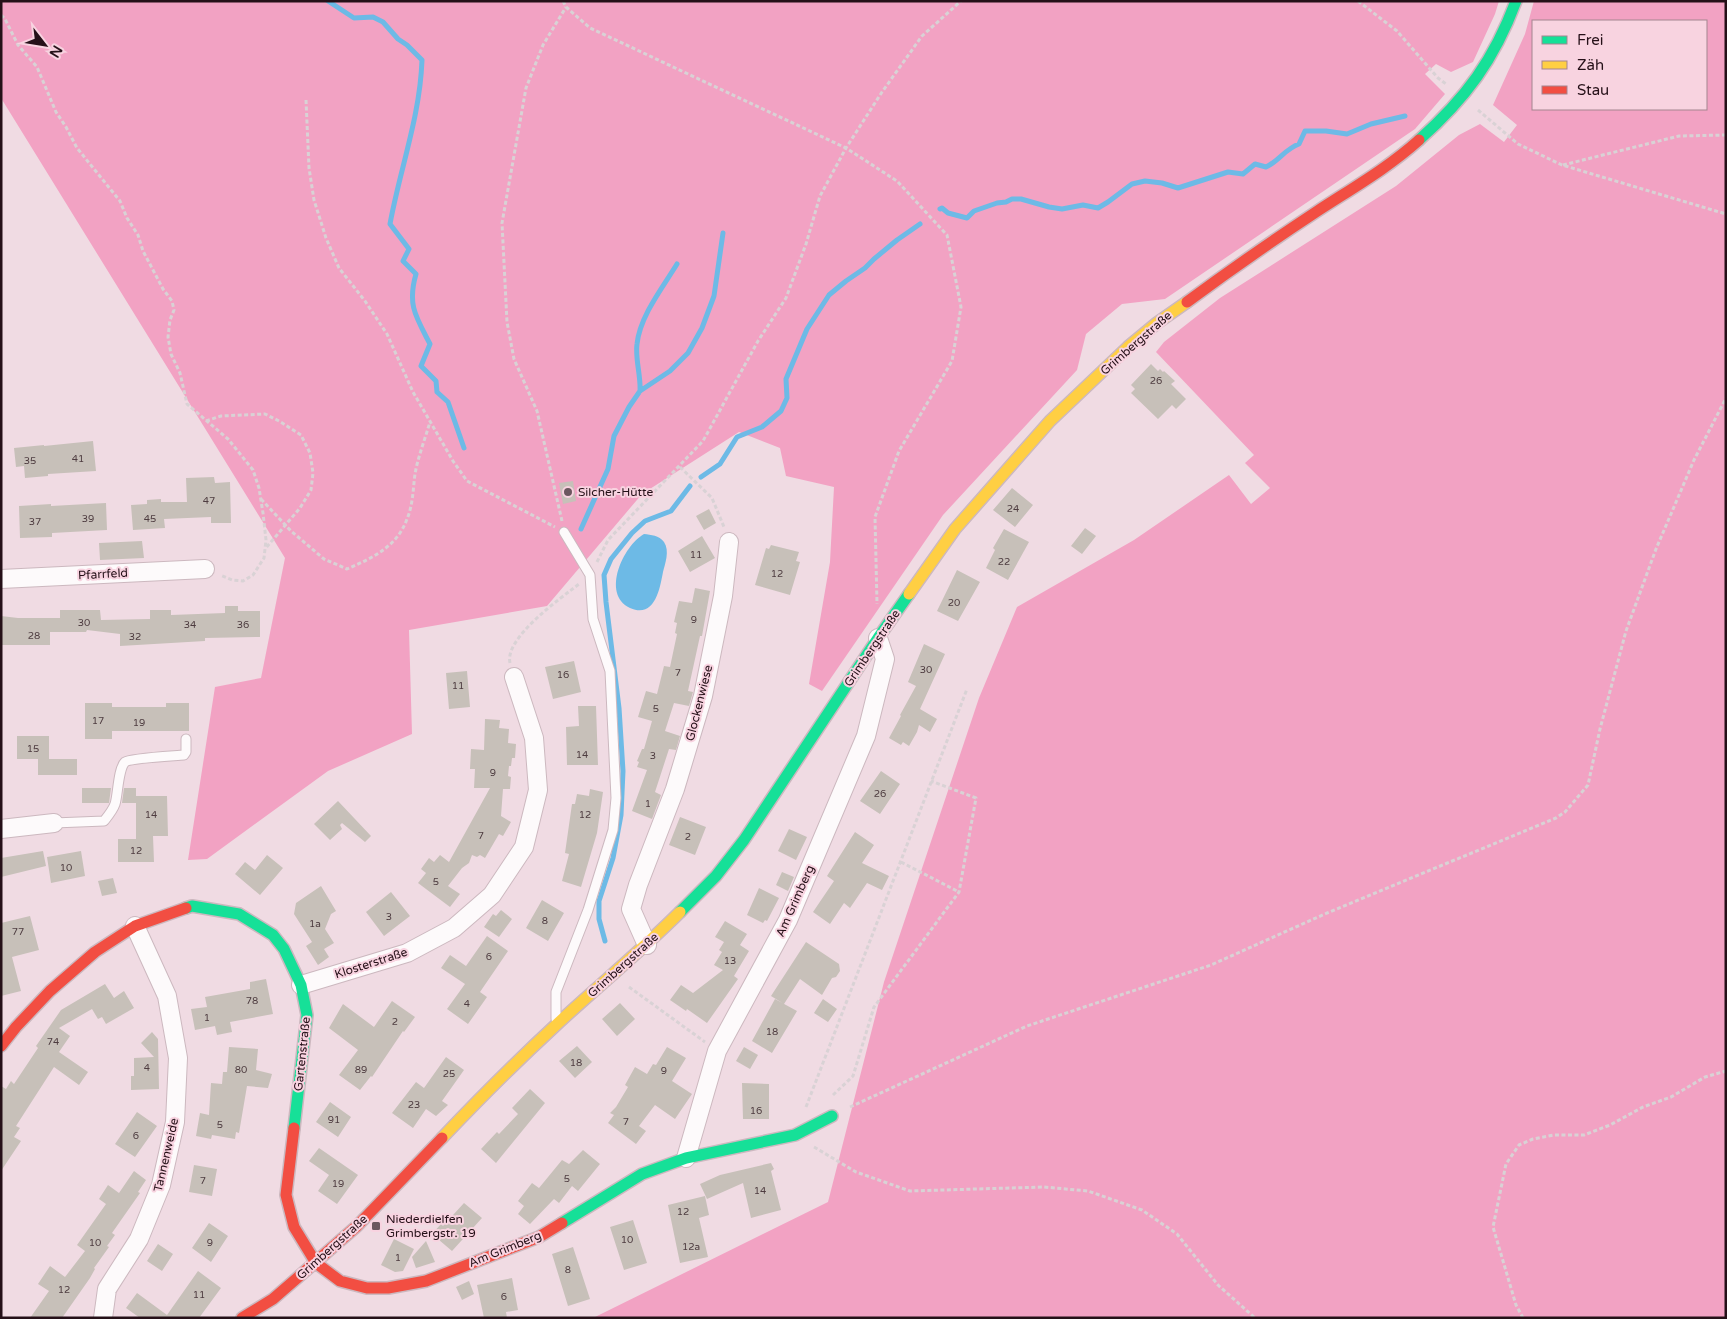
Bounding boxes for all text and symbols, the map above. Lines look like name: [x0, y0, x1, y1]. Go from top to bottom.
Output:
north arrow: [20, 20, 70, 70]
legend: [1532, 20, 1707, 110]
text: Frei: [1577, 31, 1603, 49]
text: N: [46, 42, 66, 61]
text: Zäh: [1577, 56, 1604, 74]
text: Stau: [1577, 81, 1609, 99]
street label: Grimbergstraße: [1098, 308, 1175, 378]
house number: 26: [1150, 375, 1162, 387]
house number: 41: [72, 453, 84, 465]
house number: 35: [24, 455, 36, 467]
place label: Silcher-Hütte: [578, 485, 654, 499]
marker: Silcher-Hütte: [562, 486, 574, 498]
house number: 47: [203, 495, 215, 507]
house number: 24: [1007, 503, 1019, 515]
house number: 39: [82, 513, 94, 525]
house number: 45: [144, 513, 156, 525]
house number: 37: [29, 516, 41, 528]
house number: 11: [690, 549, 702, 561]
house number: 22: [998, 556, 1010, 568]
street label: Pfarrfeld: [78, 566, 128, 582]
house number: 12: [771, 568, 783, 580]
house number: 20: [948, 597, 960, 609]
street label: Grimbergstraße: [841, 607, 903, 689]
house number: 9: [691, 614, 697, 626]
house number: 30: [78, 617, 90, 629]
house number: 34: [184, 619, 196, 631]
house number: 36: [237, 619, 249, 631]
house number: 28: [28, 630, 40, 642]
house number: 32: [129, 631, 141, 643]
street label: Glockenwiese: [683, 663, 715, 743]
house number: 30: [920, 664, 932, 676]
house number: 7: [675, 667, 681, 679]
house number: 16: [557, 669, 569, 681]
house number: 11: [452, 680, 464, 692]
house number: 5: [653, 703, 659, 715]
house number: 17: [92, 715, 104, 727]
house number: 19: [133, 717, 145, 729]
house number: 15: [27, 743, 39, 755]
house number: 14: [576, 749, 588, 761]
house number: 3: [650, 750, 656, 762]
house number: 9: [490, 767, 496, 779]
house number: 26: [874, 788, 886, 800]
house number: 1: [645, 798, 651, 810]
house number: 14: [145, 809, 157, 821]
house number: 12: [579, 809, 591, 821]
house number: 7: [478, 830, 484, 842]
house number: 2: [685, 831, 691, 843]
house number: 12: [130, 845, 142, 857]
house number: 10: [60, 862, 72, 874]
street label: Am Grimberg: [773, 863, 817, 939]
house number: 5: [433, 876, 439, 888]
house number: 3: [386, 911, 392, 923]
house number: 8: [542, 915, 548, 927]
house number: 1a: [309, 918, 321, 930]
house number: 77: [12, 926, 24, 938]
street label: Grimbergstraße: [585, 930, 661, 1000]
street label: Klosterstraße: [333, 945, 409, 981]
house number: 6: [486, 951, 492, 963]
house number: 13: [724, 955, 736, 967]
house number: 78: [246, 995, 258, 1007]
house number: 4: [464, 998, 470, 1010]
house number: 1: [204, 1012, 210, 1024]
street label: Gartenstraße: [291, 1016, 313, 1092]
house number: 2: [392, 1016, 398, 1028]
house number: 18: [766, 1026, 778, 1038]
house number: 74: [47, 1036, 59, 1048]
house number: 18: [570, 1057, 582, 1069]
house number: 4: [144, 1062, 150, 1074]
house number: 80: [235, 1064, 247, 1076]
house number: 89: [355, 1064, 367, 1076]
house number: 9: [661, 1065, 667, 1077]
house number: 25: [443, 1068, 455, 1080]
house number: 23: [408, 1099, 420, 1111]
house number: 16: [750, 1105, 762, 1117]
house number: 91: [328, 1114, 340, 1126]
house number: 7: [623, 1116, 629, 1128]
street label: Tannenweide: [151, 1117, 181, 1193]
house number: 5: [217, 1119, 223, 1131]
house number: 6: [133, 1130, 139, 1142]
house number: 5: [564, 1173, 570, 1185]
house number: 7: [200, 1175, 206, 1187]
house number: 19: [332, 1178, 344, 1190]
house number: 14: [754, 1185, 766, 1197]
house number: 12: [677, 1206, 689, 1218]
street label: Grimbergstraße: [294, 1212, 370, 1282]
place label: Niederdielfen Grimbergstr. 19: [386, 1212, 476, 1240]
marker: Niederdielfen Grimbergstr. 19: [370, 1220, 382, 1232]
street label: Am Grimberg: [467, 1228, 543, 1270]
house number: 10: [621, 1234, 633, 1246]
house number: 10: [89, 1237, 101, 1249]
house number: 9: [207, 1237, 213, 1249]
house number: 12a: [682, 1241, 700, 1253]
house number: 1: [395, 1252, 401, 1264]
house number: 8: [565, 1264, 571, 1276]
house number: 12: [58, 1284, 70, 1296]
house number: 11: [193, 1289, 205, 1301]
house number: 6: [501, 1291, 507, 1303]

